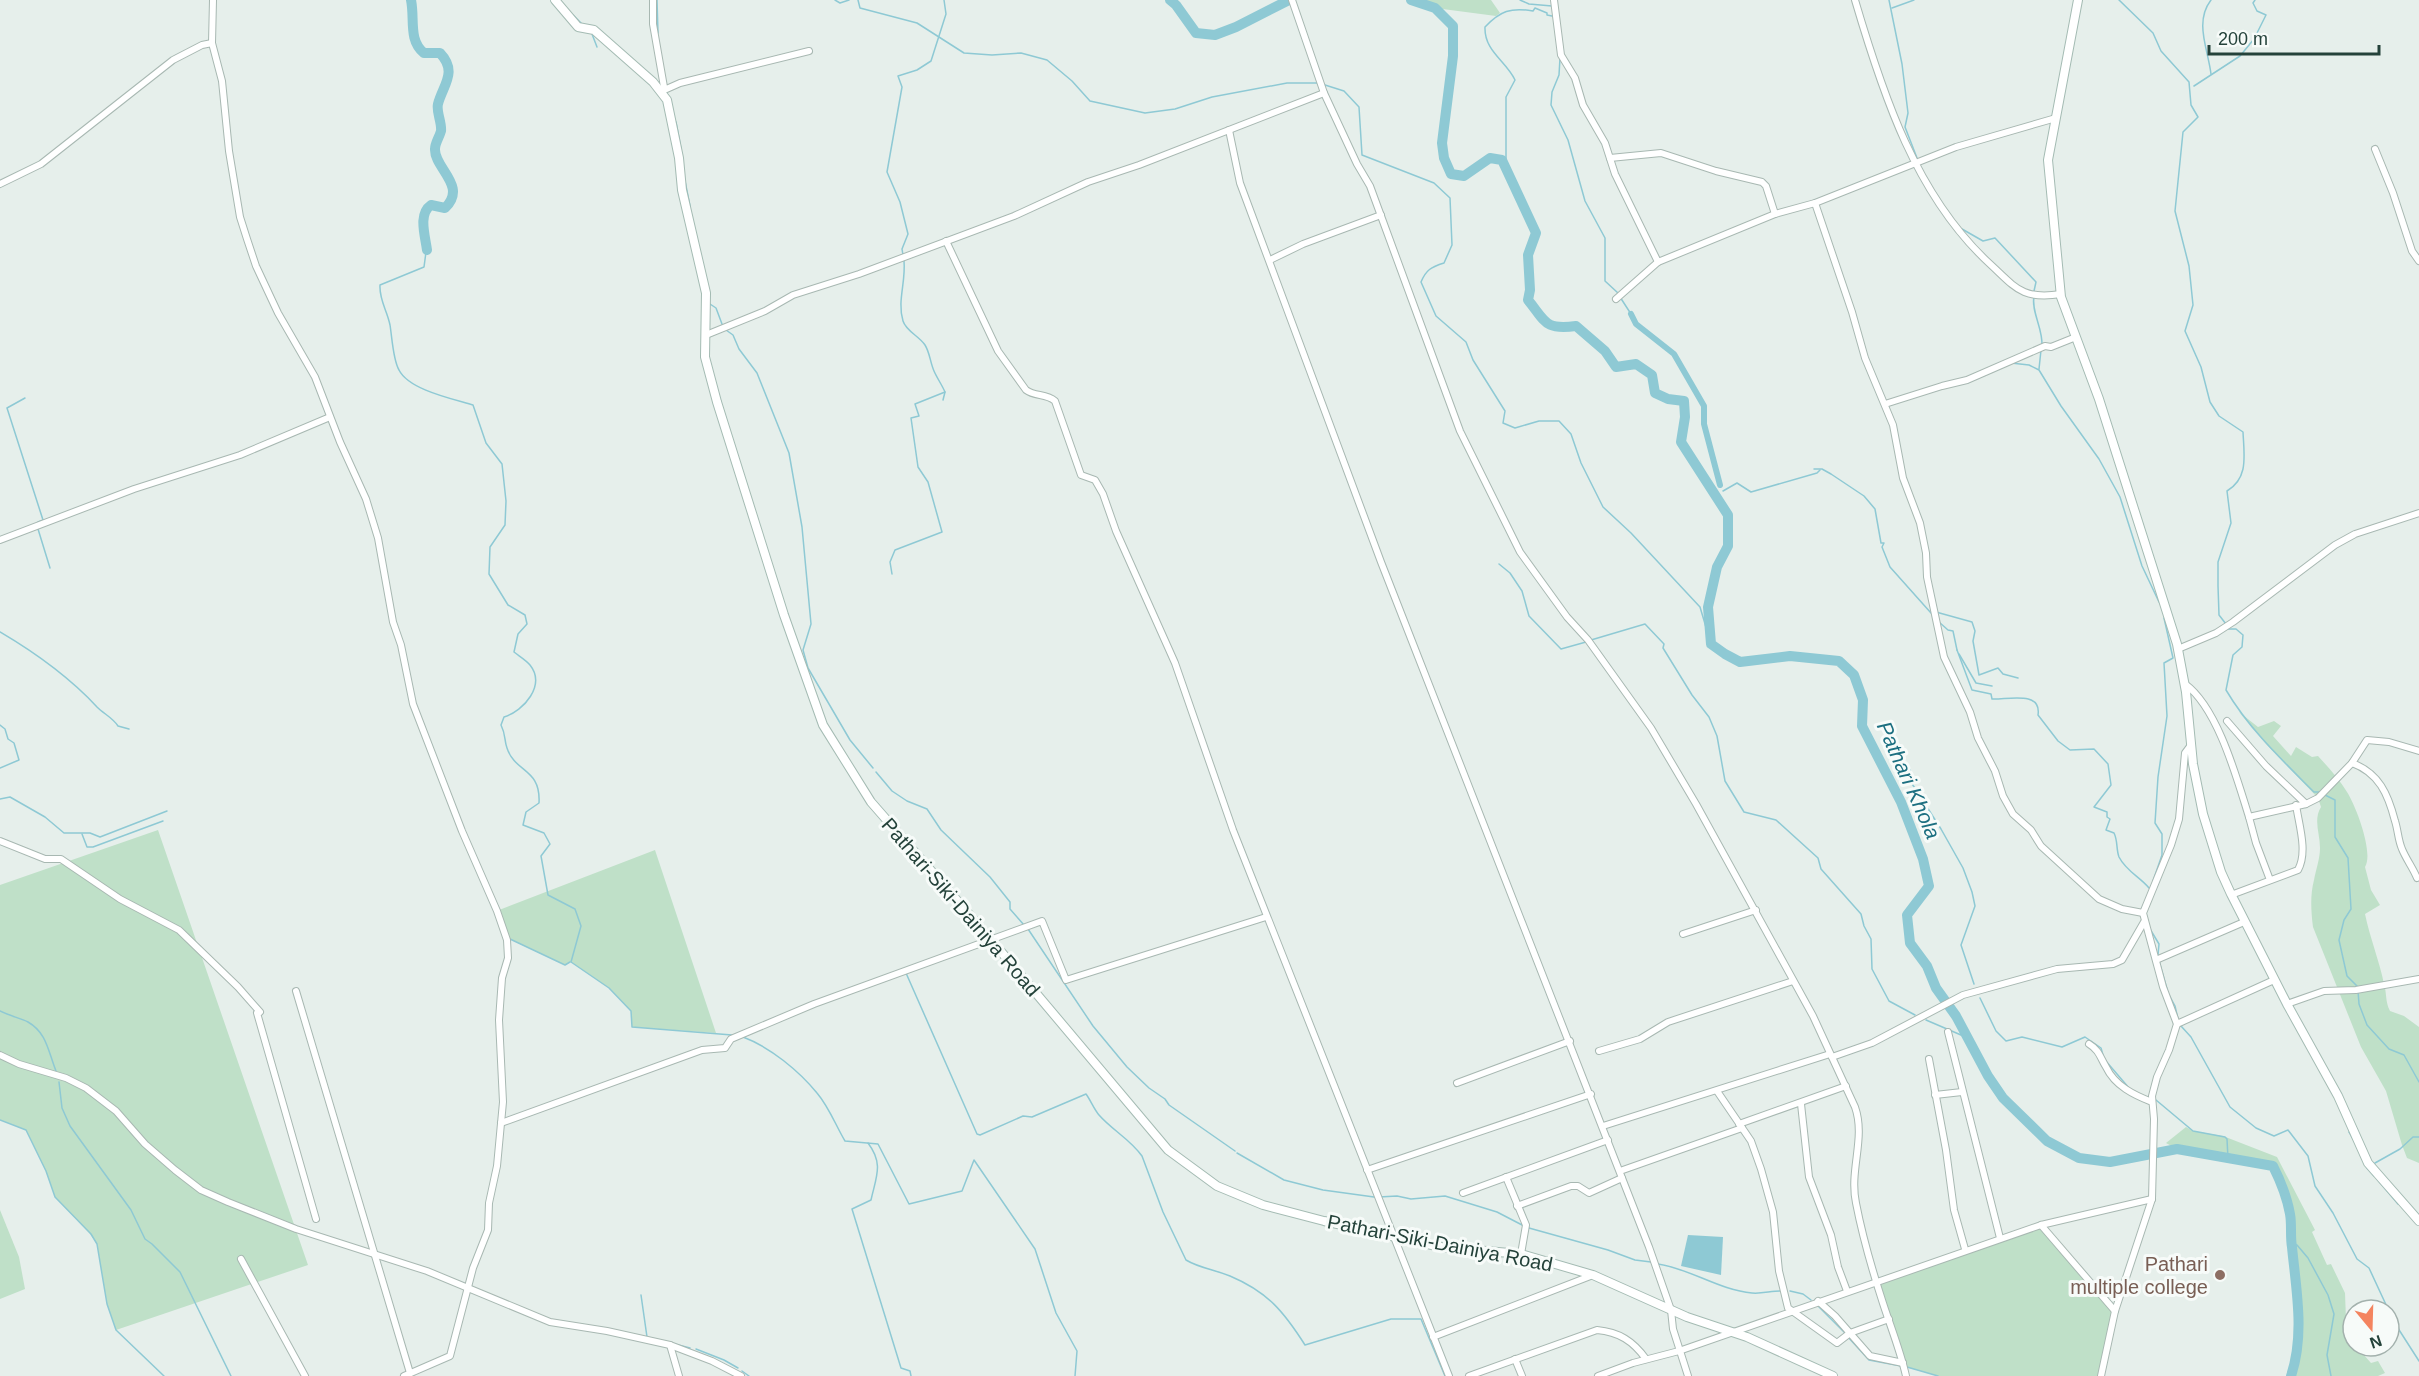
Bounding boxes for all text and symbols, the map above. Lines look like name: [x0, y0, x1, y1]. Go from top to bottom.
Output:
scale bar: [2209, 18, 2378, 56]
text: 200 m: [2218, 29, 2268, 49]
water label: Pathari Khola: [1873, 718, 1945, 842]
street label: Pathari-Siki-Dainiya Road: [878, 813, 1044, 1001]
street label: Pathari-Siki-Dainiya Road: [1326, 1210, 1554, 1276]
place label: Pathari multiple college: [2070, 1253, 2208, 1298]
marker: Pathari multiple college: [2213, 1268, 2227, 1282]
north arrow: [2341, 1298, 2401, 1358]
text: N: [2367, 1332, 2384, 1352]

